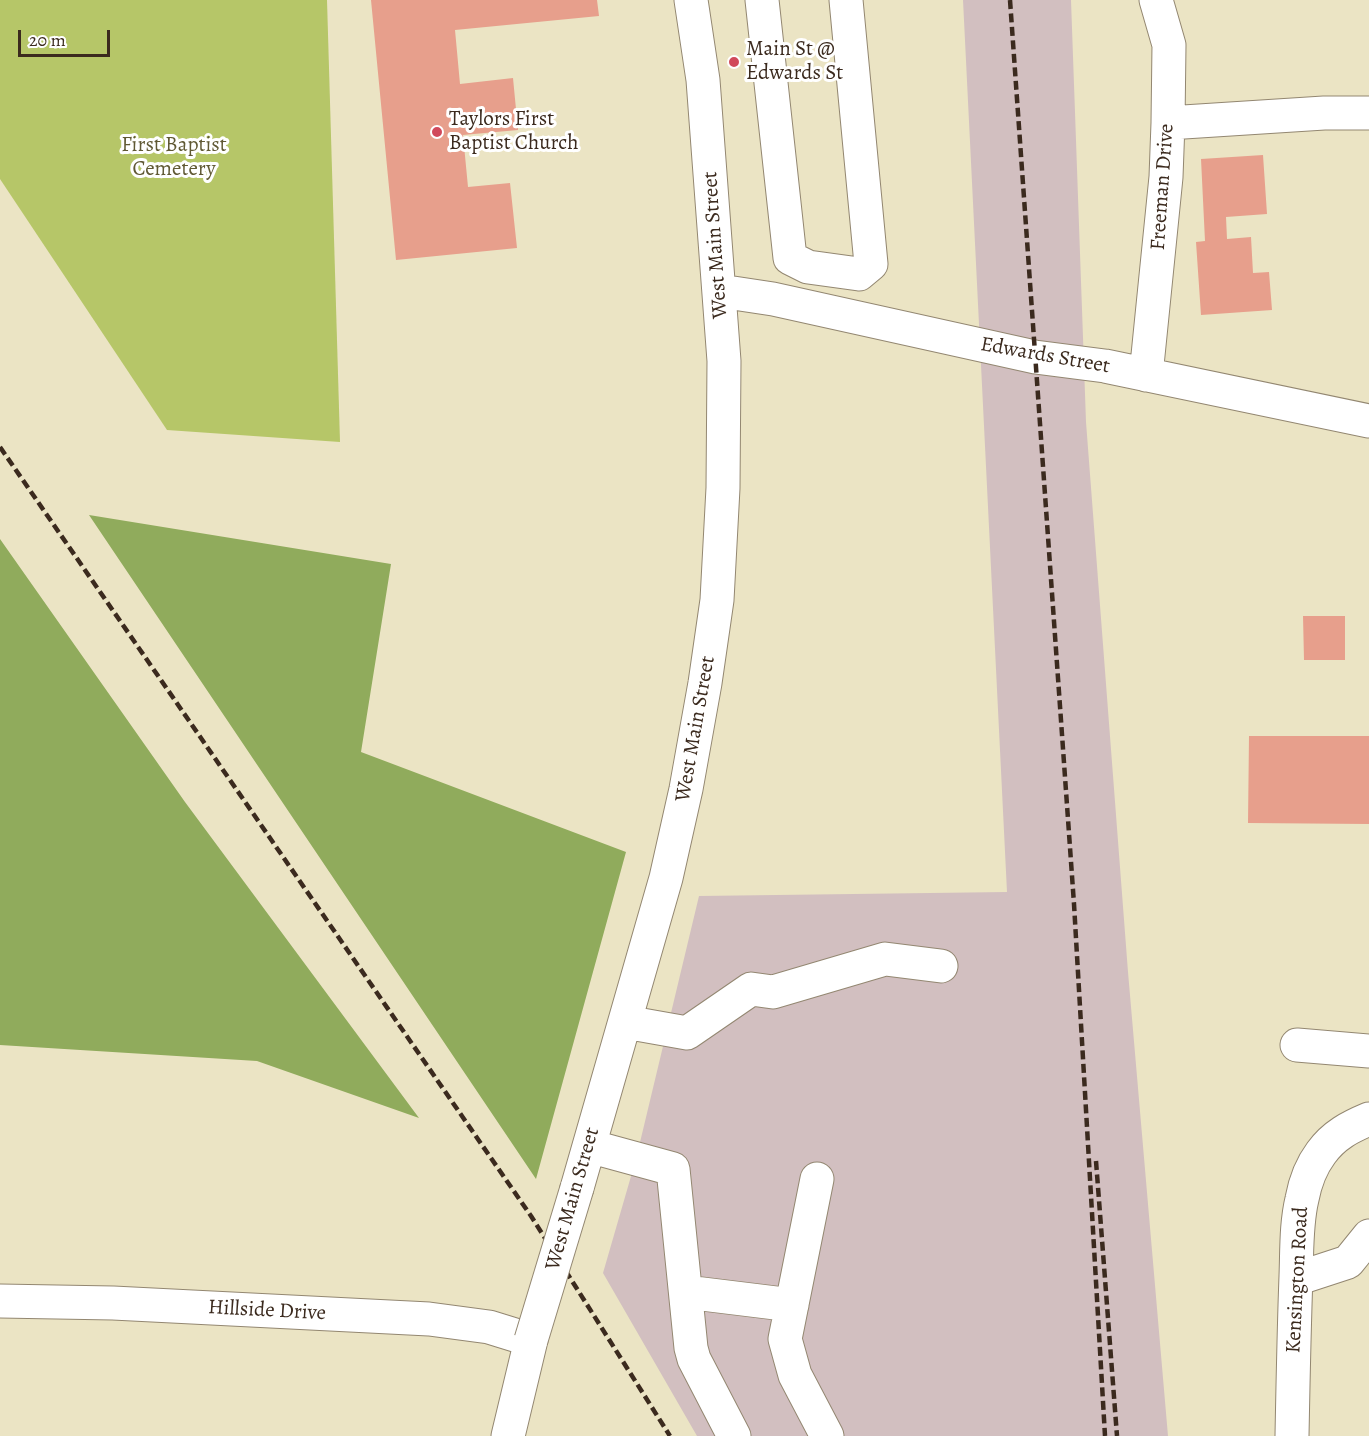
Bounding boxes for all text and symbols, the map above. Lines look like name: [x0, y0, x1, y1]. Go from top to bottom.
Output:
scale bar: [21, 18, 112, 56]
text: 20 m: [29, 28, 66, 52]
place label: Main St @ Edwards St: [746, 37, 843, 87]
marker: Main St @ Edwards St: [727, 55, 741, 69]
place label: Taylors First Baptist Church: [449, 107, 578, 157]
street label: Freeman Drive: [1146, 123, 1180, 251]
marker: Taylors First Baptist Church: [430, 125, 444, 139]
park label: First Baptist Cemetery: [121, 133, 227, 183]
street label: West Main Street: [698, 171, 734, 319]
street label: Edwards Street: [978, 332, 1112, 380]
street label: West Main Street: [671, 654, 721, 804]
street label: West Main Street: [541, 1125, 605, 1273]
street label: Kensington Road: [1282, 1206, 1314, 1354]
street label: Hillside Drive: [207, 1295, 327, 1327]

